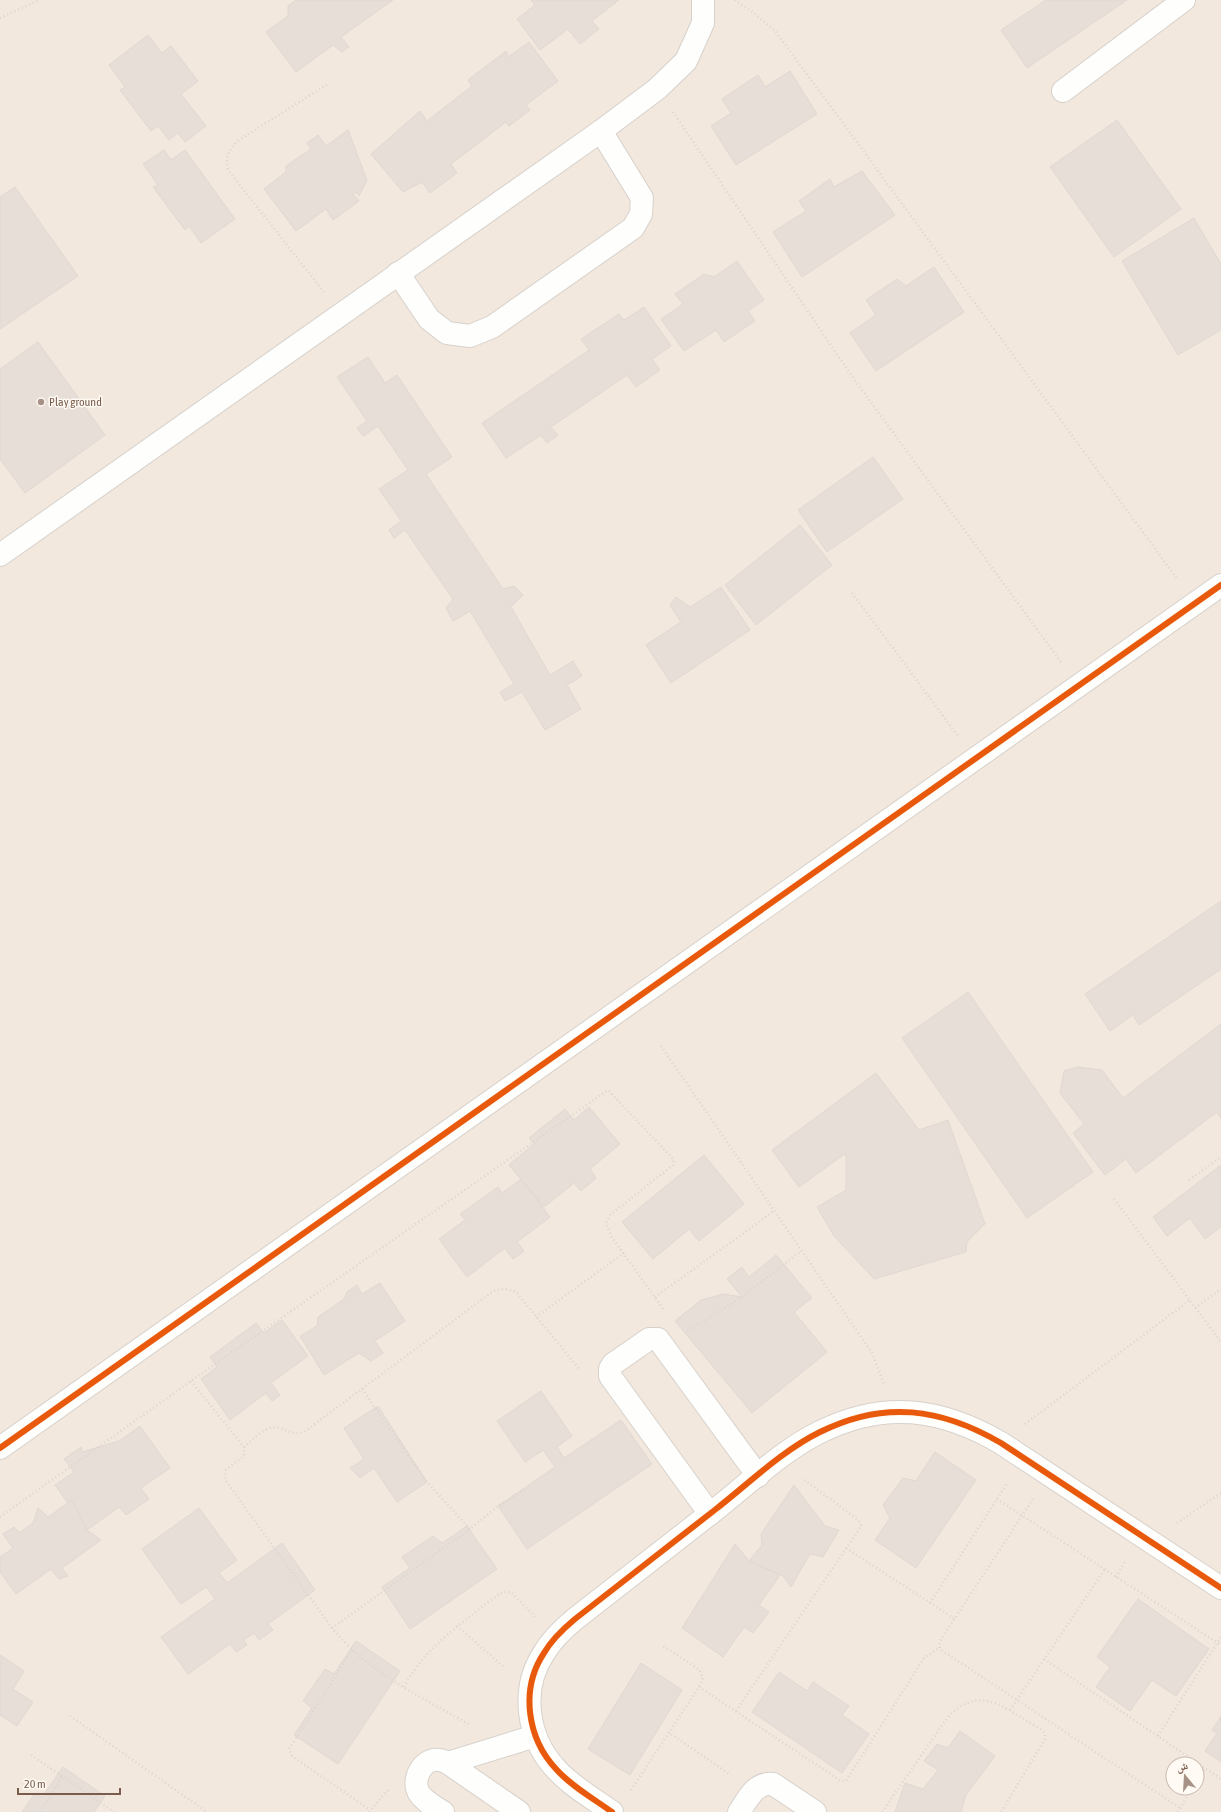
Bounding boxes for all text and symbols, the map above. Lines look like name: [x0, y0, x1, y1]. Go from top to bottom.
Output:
place label: Play ground: [49, 395, 102, 409]
marker: Play ground: [36, 397, 46, 407]
north arrow: [1165, 1756, 1205, 1796]
text: ش: [1175, 1759, 1190, 1776]
scale bar: [18, 1770, 120, 1796]
text: 20 m: [24, 1777, 46, 1791]

